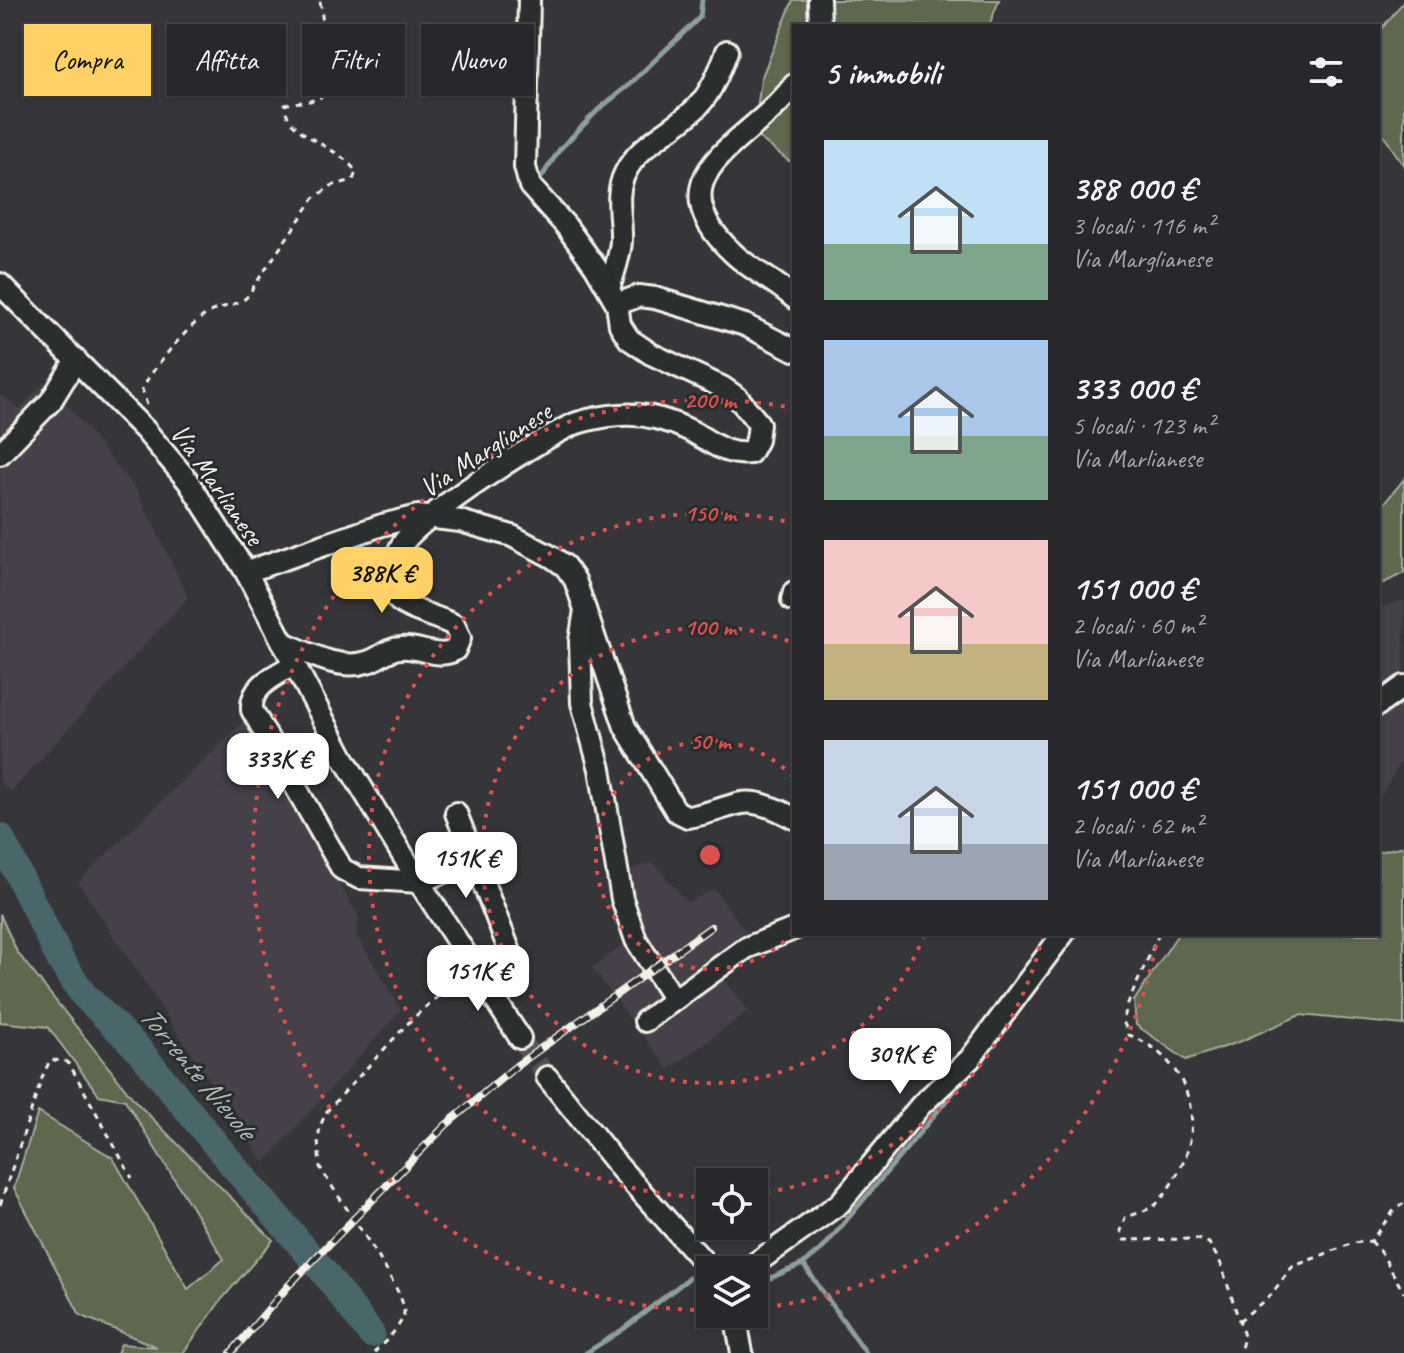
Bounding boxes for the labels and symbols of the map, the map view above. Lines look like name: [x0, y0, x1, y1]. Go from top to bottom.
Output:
text: 200 m: [684, 385, 738, 415]
street label: Via Marglianese: [413, 393, 559, 505]
street label: Via Marlianese: [163, 417, 273, 553]
text: 150 m: [684, 498, 738, 528]
pin: 388K €: [317, 547, 447, 615]
text: 100 m: [684, 612, 738, 642]
text: 50 m: [690, 726, 733, 756]
pin: 333K €: [213, 733, 343, 801]
pin: 151K €: [401, 832, 531, 900]
centre of rings: [696, 841, 724, 869]
pin: 151K €: [413, 945, 543, 1013]
water label: Torrente Nievole: [131, 997, 268, 1150]
pin: 309K €: [835, 1028, 965, 1096]

